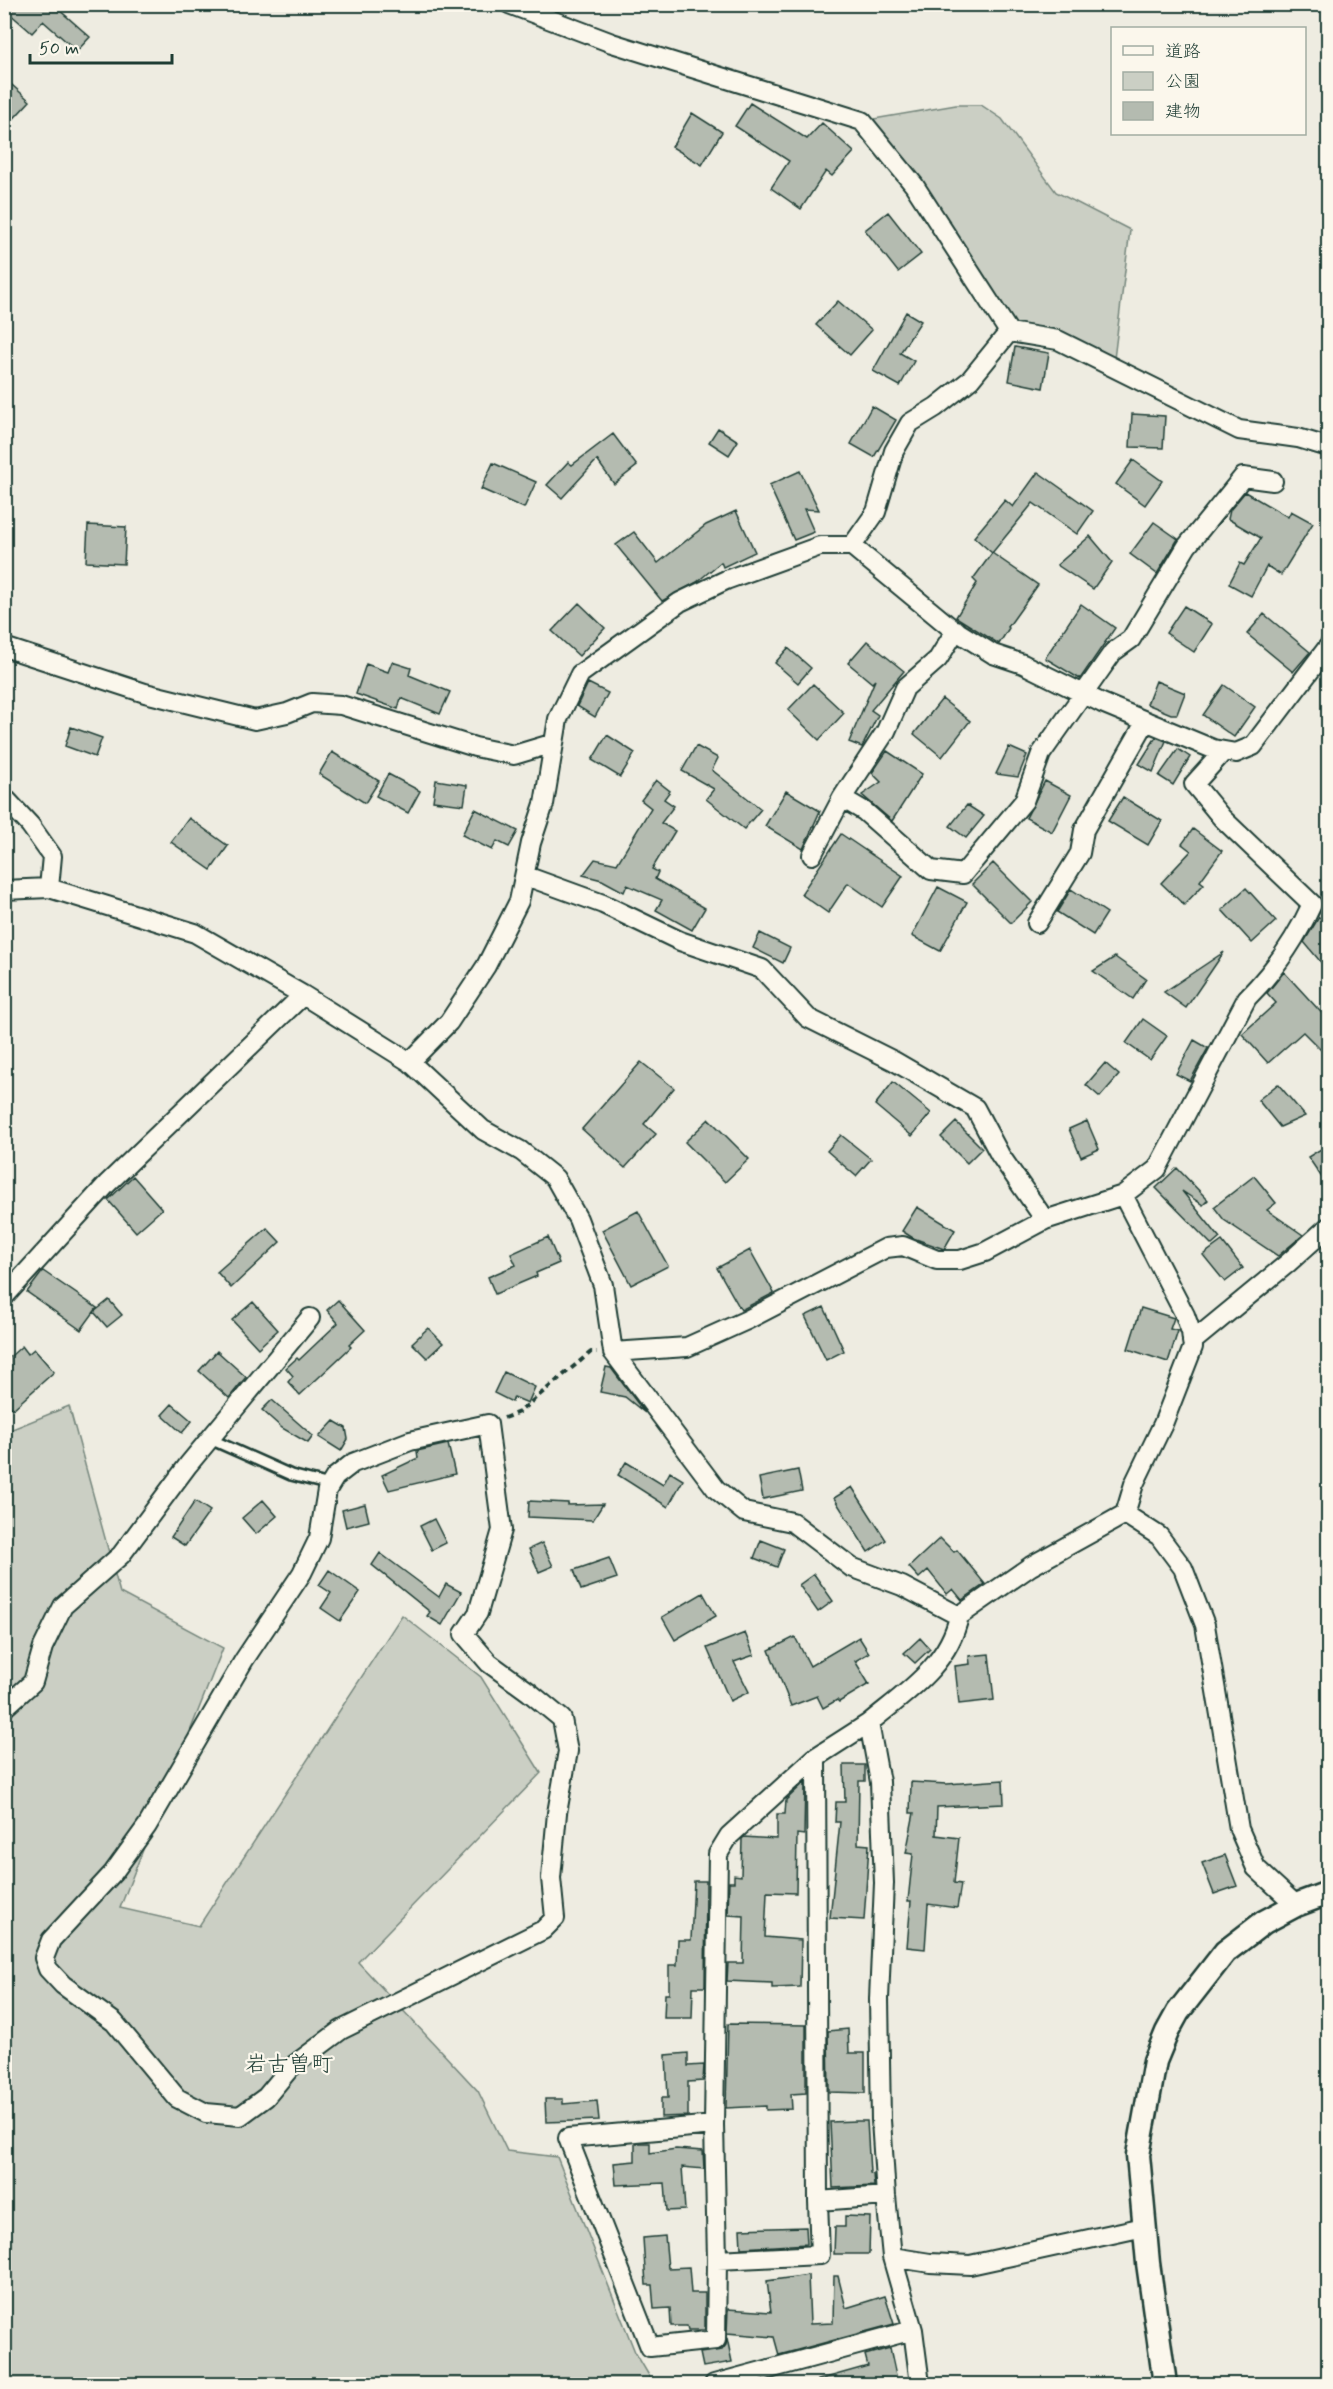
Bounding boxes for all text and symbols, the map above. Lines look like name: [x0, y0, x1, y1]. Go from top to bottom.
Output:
scale bar: [30, 27, 172, 65]
legend: [1111, 27, 1306, 135]
text: 50 m: [39, 37, 79, 61]
text: 道路: [1165, 40, 1201, 64]
text: 公園: [1165, 70, 1201, 94]
text: 建物: [1165, 100, 1201, 124]
district label: 岩古曽町: [245, 2051, 333, 2079]

